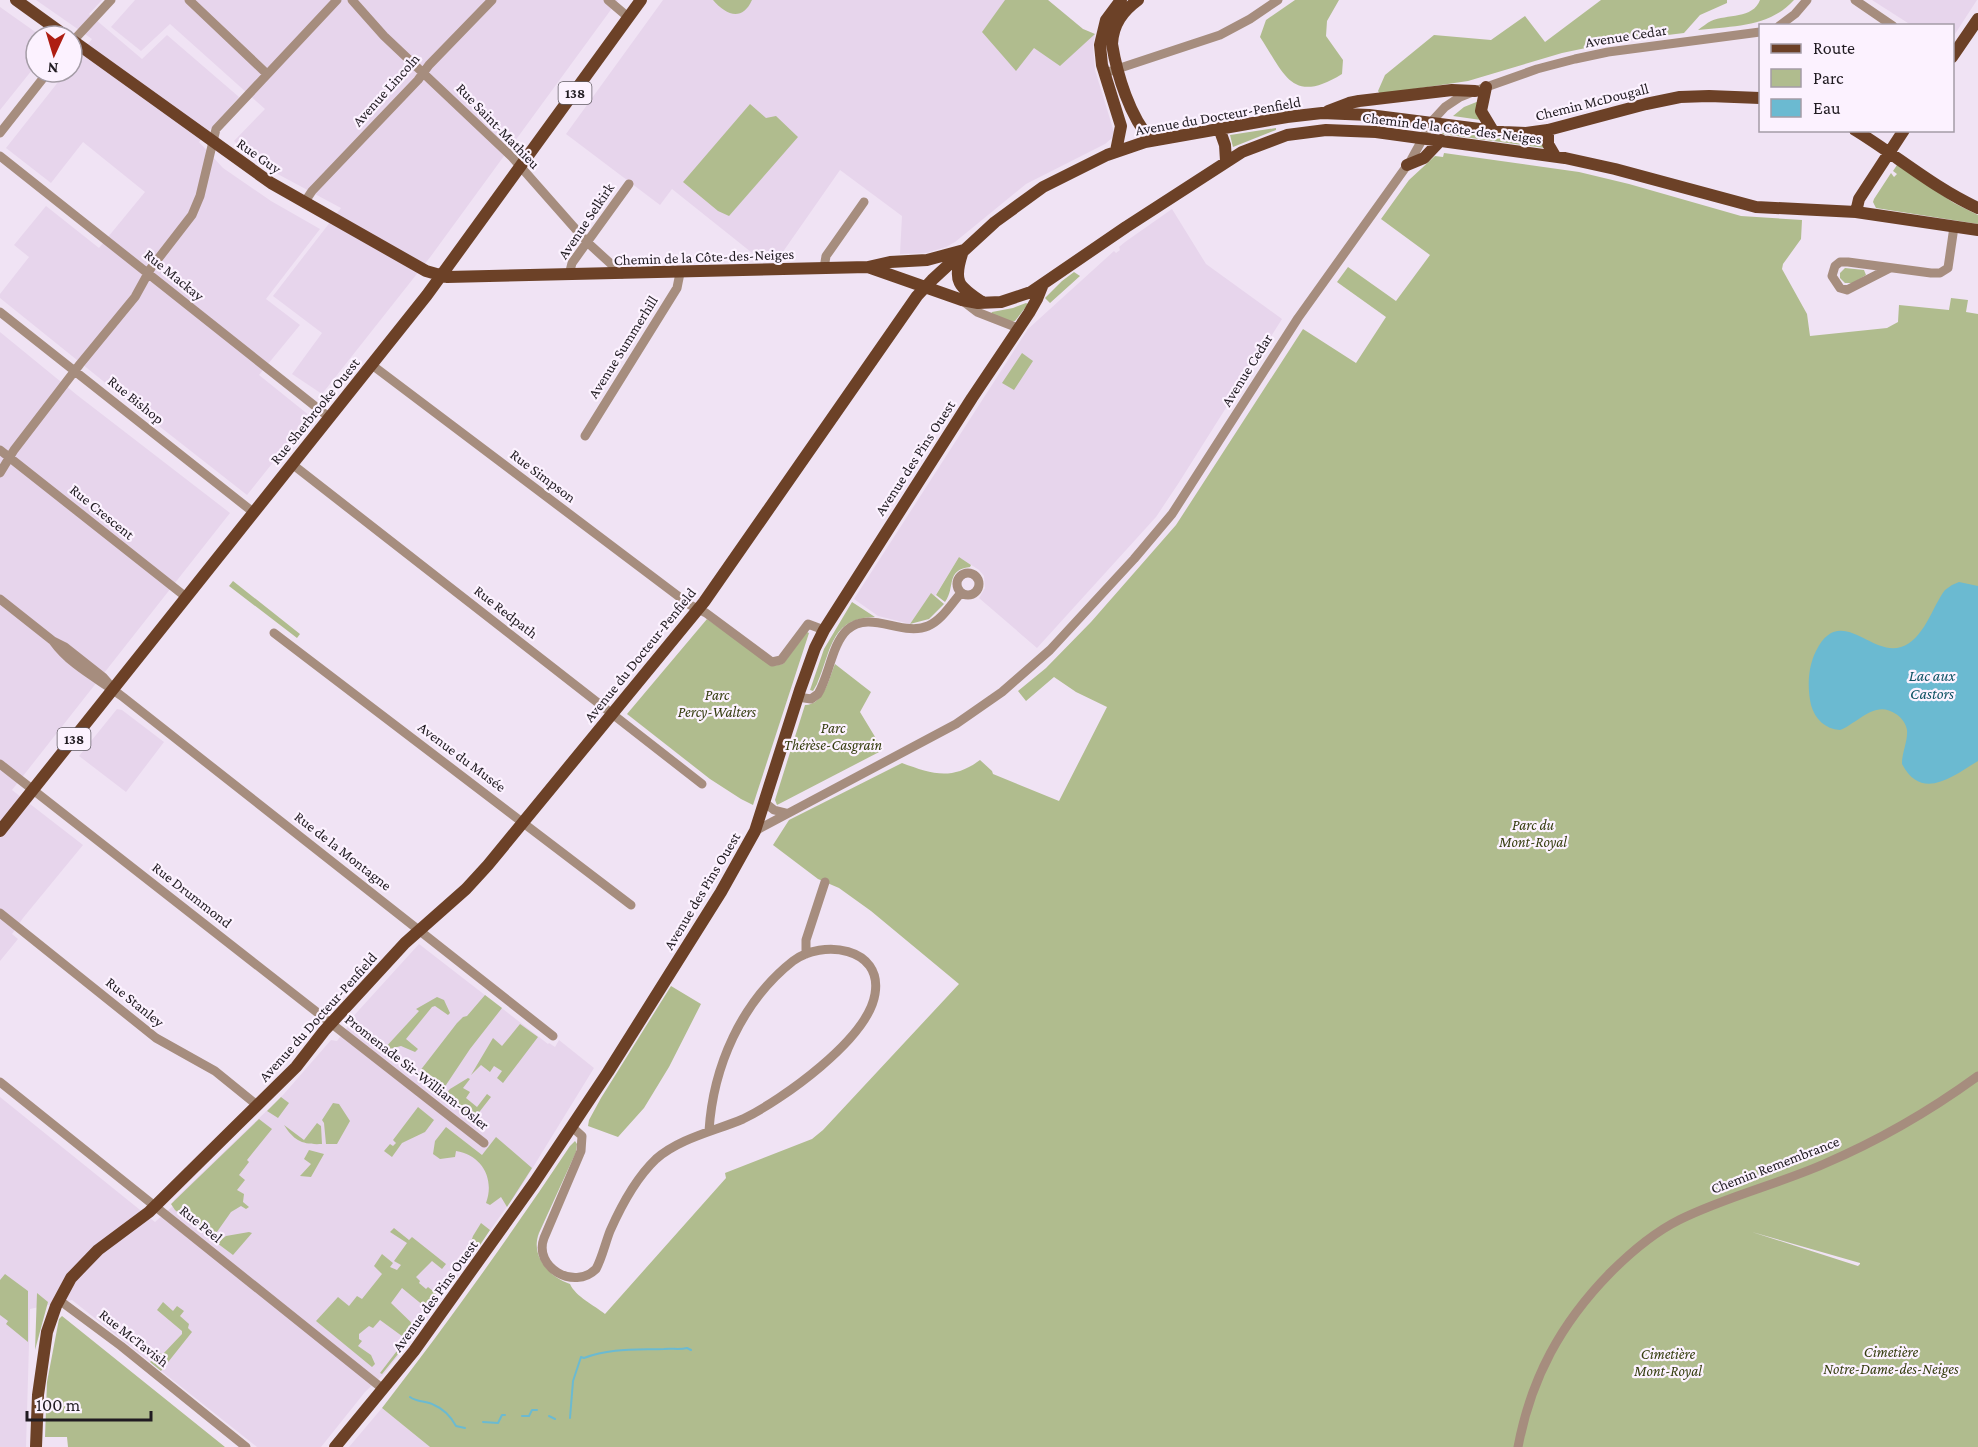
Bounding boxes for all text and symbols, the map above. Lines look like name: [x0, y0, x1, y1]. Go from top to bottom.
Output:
street label: Avenue Cedar: [1584, 22, 1669, 50]
north arrow: [24, 24, 84, 84]
legend: [1759, 24, 1954, 132]
text: Route: [1813, 38, 1855, 58]
street label: Avenue Lincoln: [349, 50, 423, 130]
text: N: [47, 60, 59, 77]
text: Parc: [1813, 68, 1844, 88]
street label: Rue Saint-Mathieu: [453, 80, 543, 172]
street label: Chemin McDougall: [1534, 80, 1651, 125]
road number: 138: [558, 82, 592, 104]
street label: Avenue du Docteur-Penfield: [1134, 94, 1302, 138]
text: Eau: [1813, 98, 1841, 118]
street label: Chemin de la Côte-des-Neiges: [1361, 109, 1543, 148]
street label: Rue Guy: [233, 135, 284, 178]
street label: Avenue Selkirk: [555, 179, 618, 262]
street label: Rue Mackay: [140, 246, 207, 305]
street label: Chemin de la Côte-des-Neiges: [613, 246, 795, 269]
street label: Avenue Summerhill: [585, 293, 661, 401]
street label: Avenue Cedar: [1218, 330, 1276, 409]
street label: Rue Sherbrooke Ouest: [267, 354, 363, 467]
street label: Rue Bishop: [104, 373, 167, 428]
street label: Avenue des Pins Ouest: [872, 397, 959, 518]
street label: Rue Simpson: [507, 446, 579, 507]
street label: Rue Crescent: [67, 481, 138, 543]
street label: Rue Redpath: [471, 582, 541, 642]
street label: Avenue du Docteur-Penfield: [581, 585, 699, 725]
water label: Lac aux Castors: [1909, 667, 1955, 702]
park label: Parc Percy-Walters: [678, 687, 757, 721]
street label: Avenue du Musée: [415, 719, 509, 795]
park label: Parc Thérèse-Casgrain: [784, 720, 883, 754]
road number: 138: [58, 728, 90, 750]
street label: Rue de la Montagne: [291, 808, 395, 895]
park label: Parc du Mont-Royal: [1498, 817, 1567, 851]
street label: Avenue des Pins Ouest: [661, 829, 744, 952]
street label: Rue Drummond: [149, 859, 235, 931]
street label: Avenue du Docteur-Penfield: [256, 949, 380, 1085]
street label: Rue Stanley: [102, 974, 167, 1031]
street label: Promenade Sir-William-Osler: [342, 1011, 493, 1134]
street label: Chemin Remembrance: [1709, 1133, 1842, 1197]
street label: Rue Peel: [177, 1202, 225, 1246]
street label: Avenue des Pins Ouest: [389, 1236, 481, 1355]
street label: Rue McTavish: [96, 1306, 172, 1370]
park label: Cimetière Notre-Dame-des-Neiges: [1823, 1344, 1959, 1378]
park label: Cimetière Mont-Royal: [1633, 1346, 1702, 1380]
scale bar: [27, 1384, 152, 1422]
text: 100 m: [36, 1395, 81, 1415]

